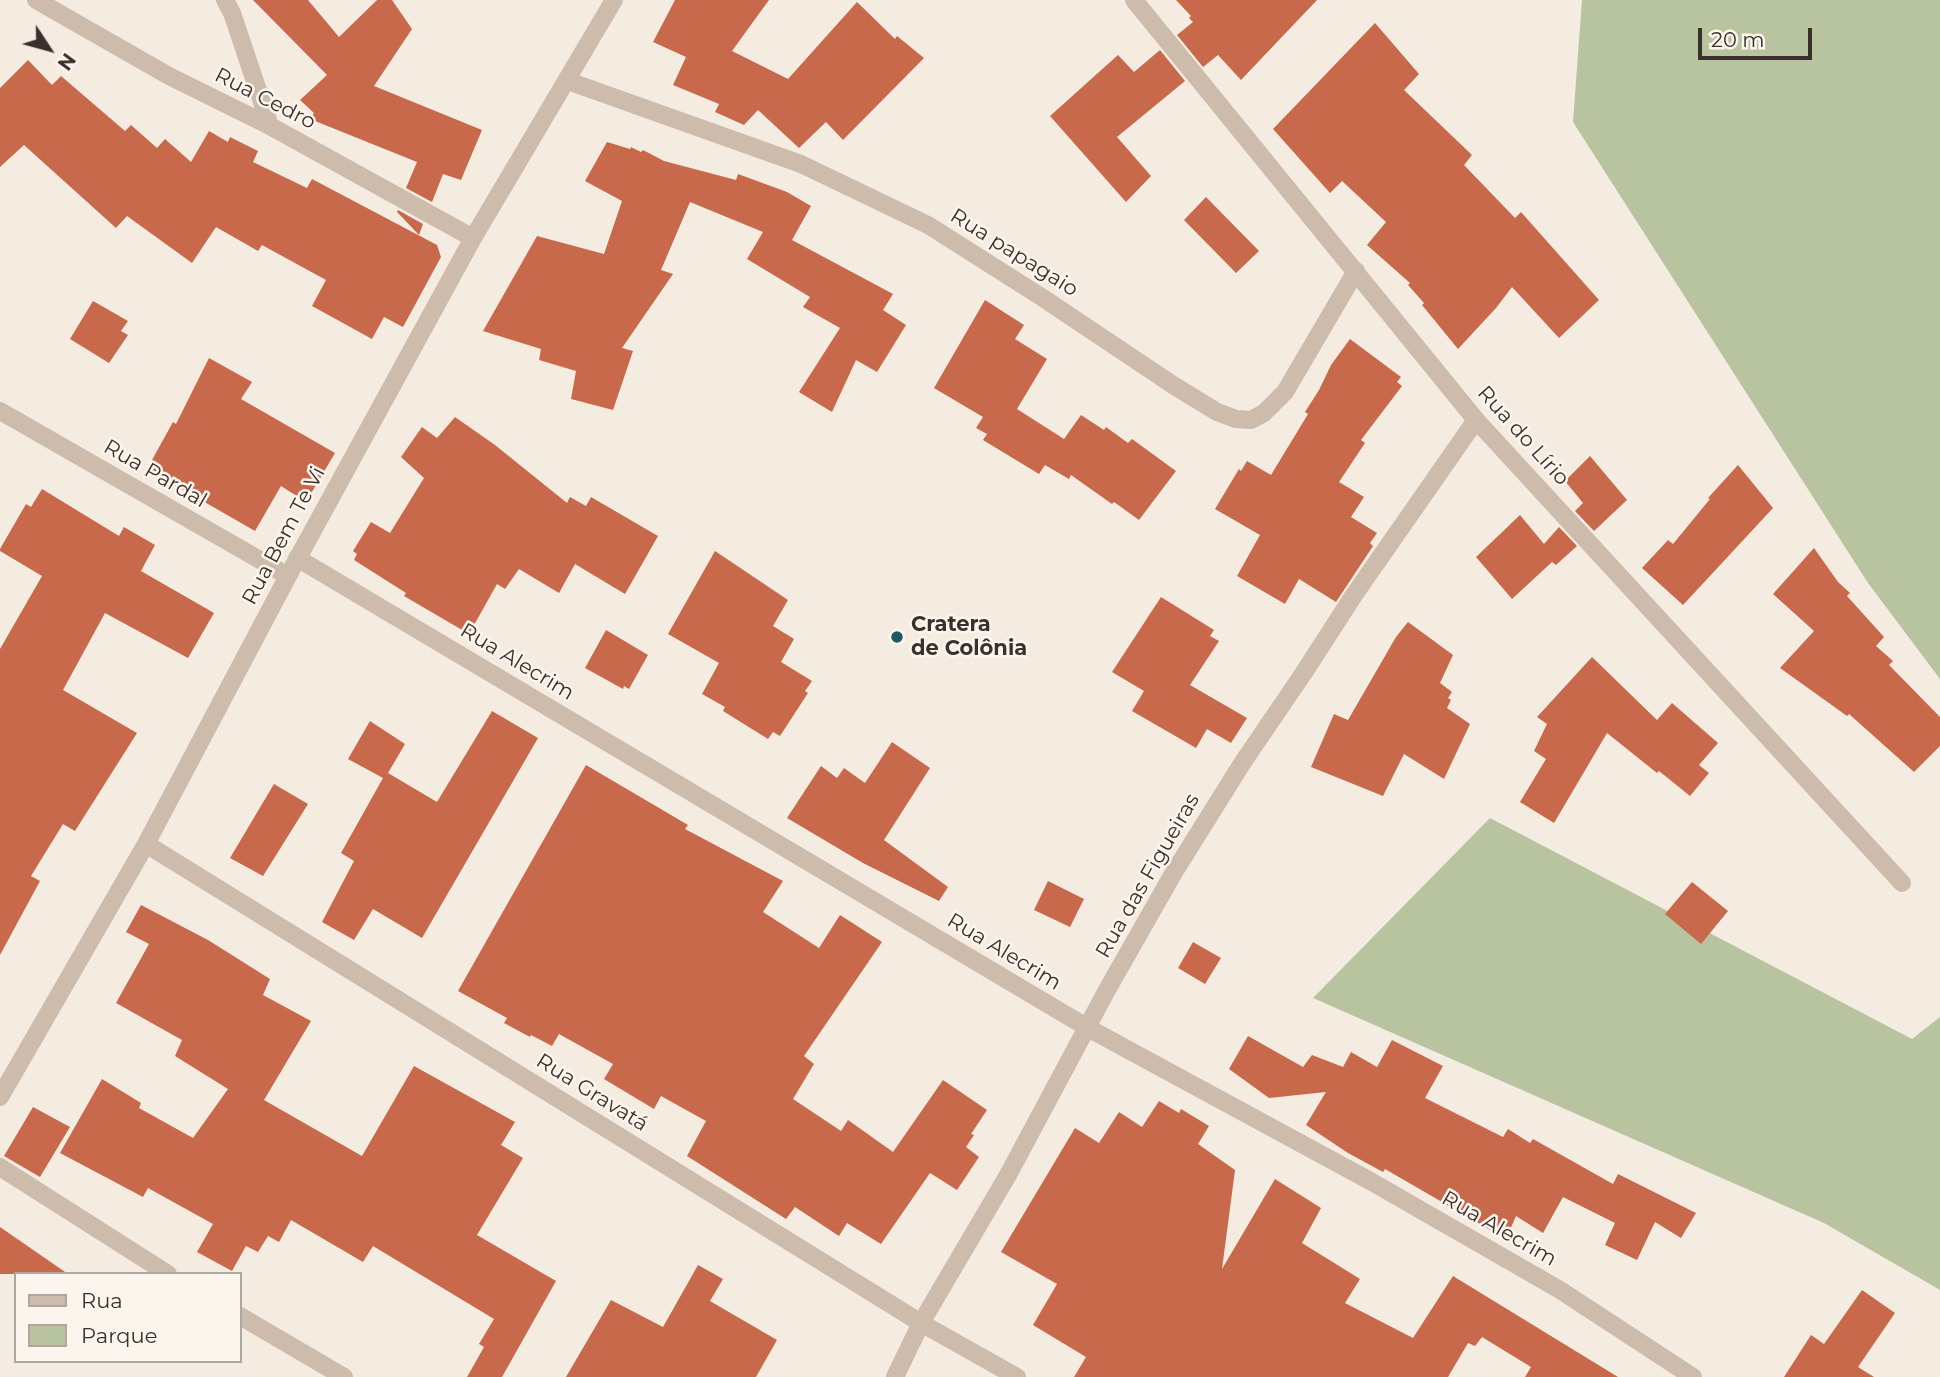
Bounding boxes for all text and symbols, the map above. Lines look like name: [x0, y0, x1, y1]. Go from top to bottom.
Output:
north arrow: [14, 14, 84, 84]
scale bar: [1702, 14, 1816, 58]
text: 20 m: [1711, 27, 1765, 52]
text: N: [53, 49, 80, 75]
street label: Rua Cedro: [210, 63, 320, 135]
street label: Rua papagaio: [945, 204, 1083, 302]
street label: Rua do Lírio: [1472, 381, 1574, 491]
street label: Rua Pardal: [99, 434, 211, 514]
street label: Rua Bem Te Vi: [237, 463, 331, 609]
place label: Cratera de Colônia: [911, 612, 1027, 662]
street label: Rua Alecrim: [455, 618, 579, 706]
marker: Cratera de Colônia: [889, 629, 905, 645]
street label: Rua das Figueiras: [1091, 789, 1205, 963]
street label: Rua Alecrim: [942, 908, 1066, 996]
street label: Rua Gravatá: [531, 1049, 653, 1137]
street label: Rua Alecrim: [1437, 1186, 1561, 1272]
legend: [14, 1272, 242, 1363]
text: Rua: [81, 1288, 123, 1313]
text: Parque: [81, 1323, 157, 1348]

